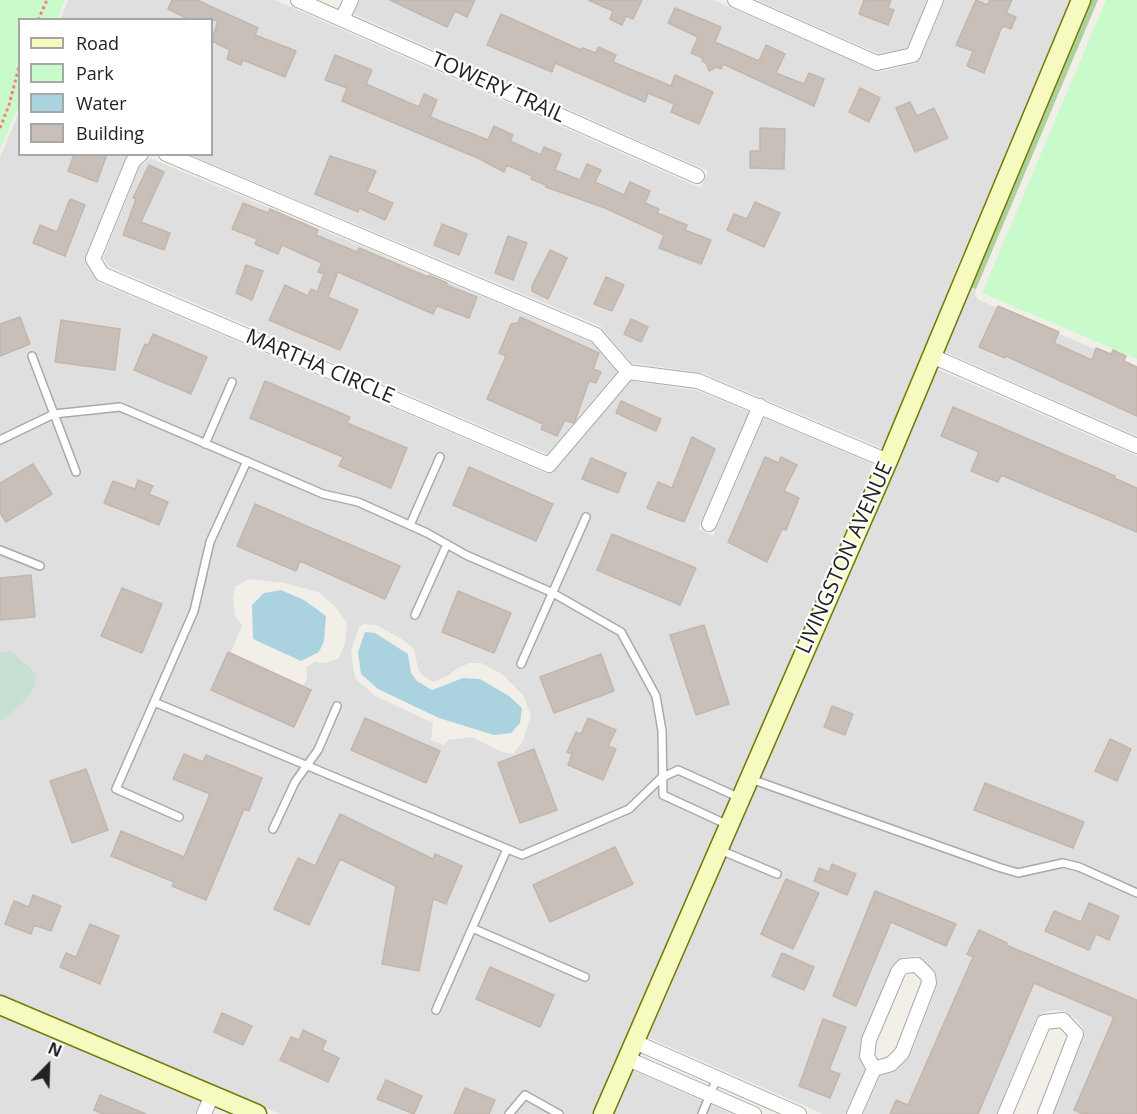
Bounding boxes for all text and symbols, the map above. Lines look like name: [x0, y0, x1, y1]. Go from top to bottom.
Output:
legend: [18, 18, 213, 156]
text: Road: [76, 31, 119, 55]
street label: TOWERY TRAIL: [427, 47, 569, 129]
text: Park: [76, 61, 114, 85]
text: Water: [76, 91, 127, 115]
text: Building: [76, 121, 144, 145]
street label: MARTHA CIRCLE: [242, 324, 398, 410]
street label: LIVINGSTON AVENUE: [791, 458, 899, 658]
north arrow: [18, 1036, 78, 1096]
text: N: [45, 1037, 65, 1062]

